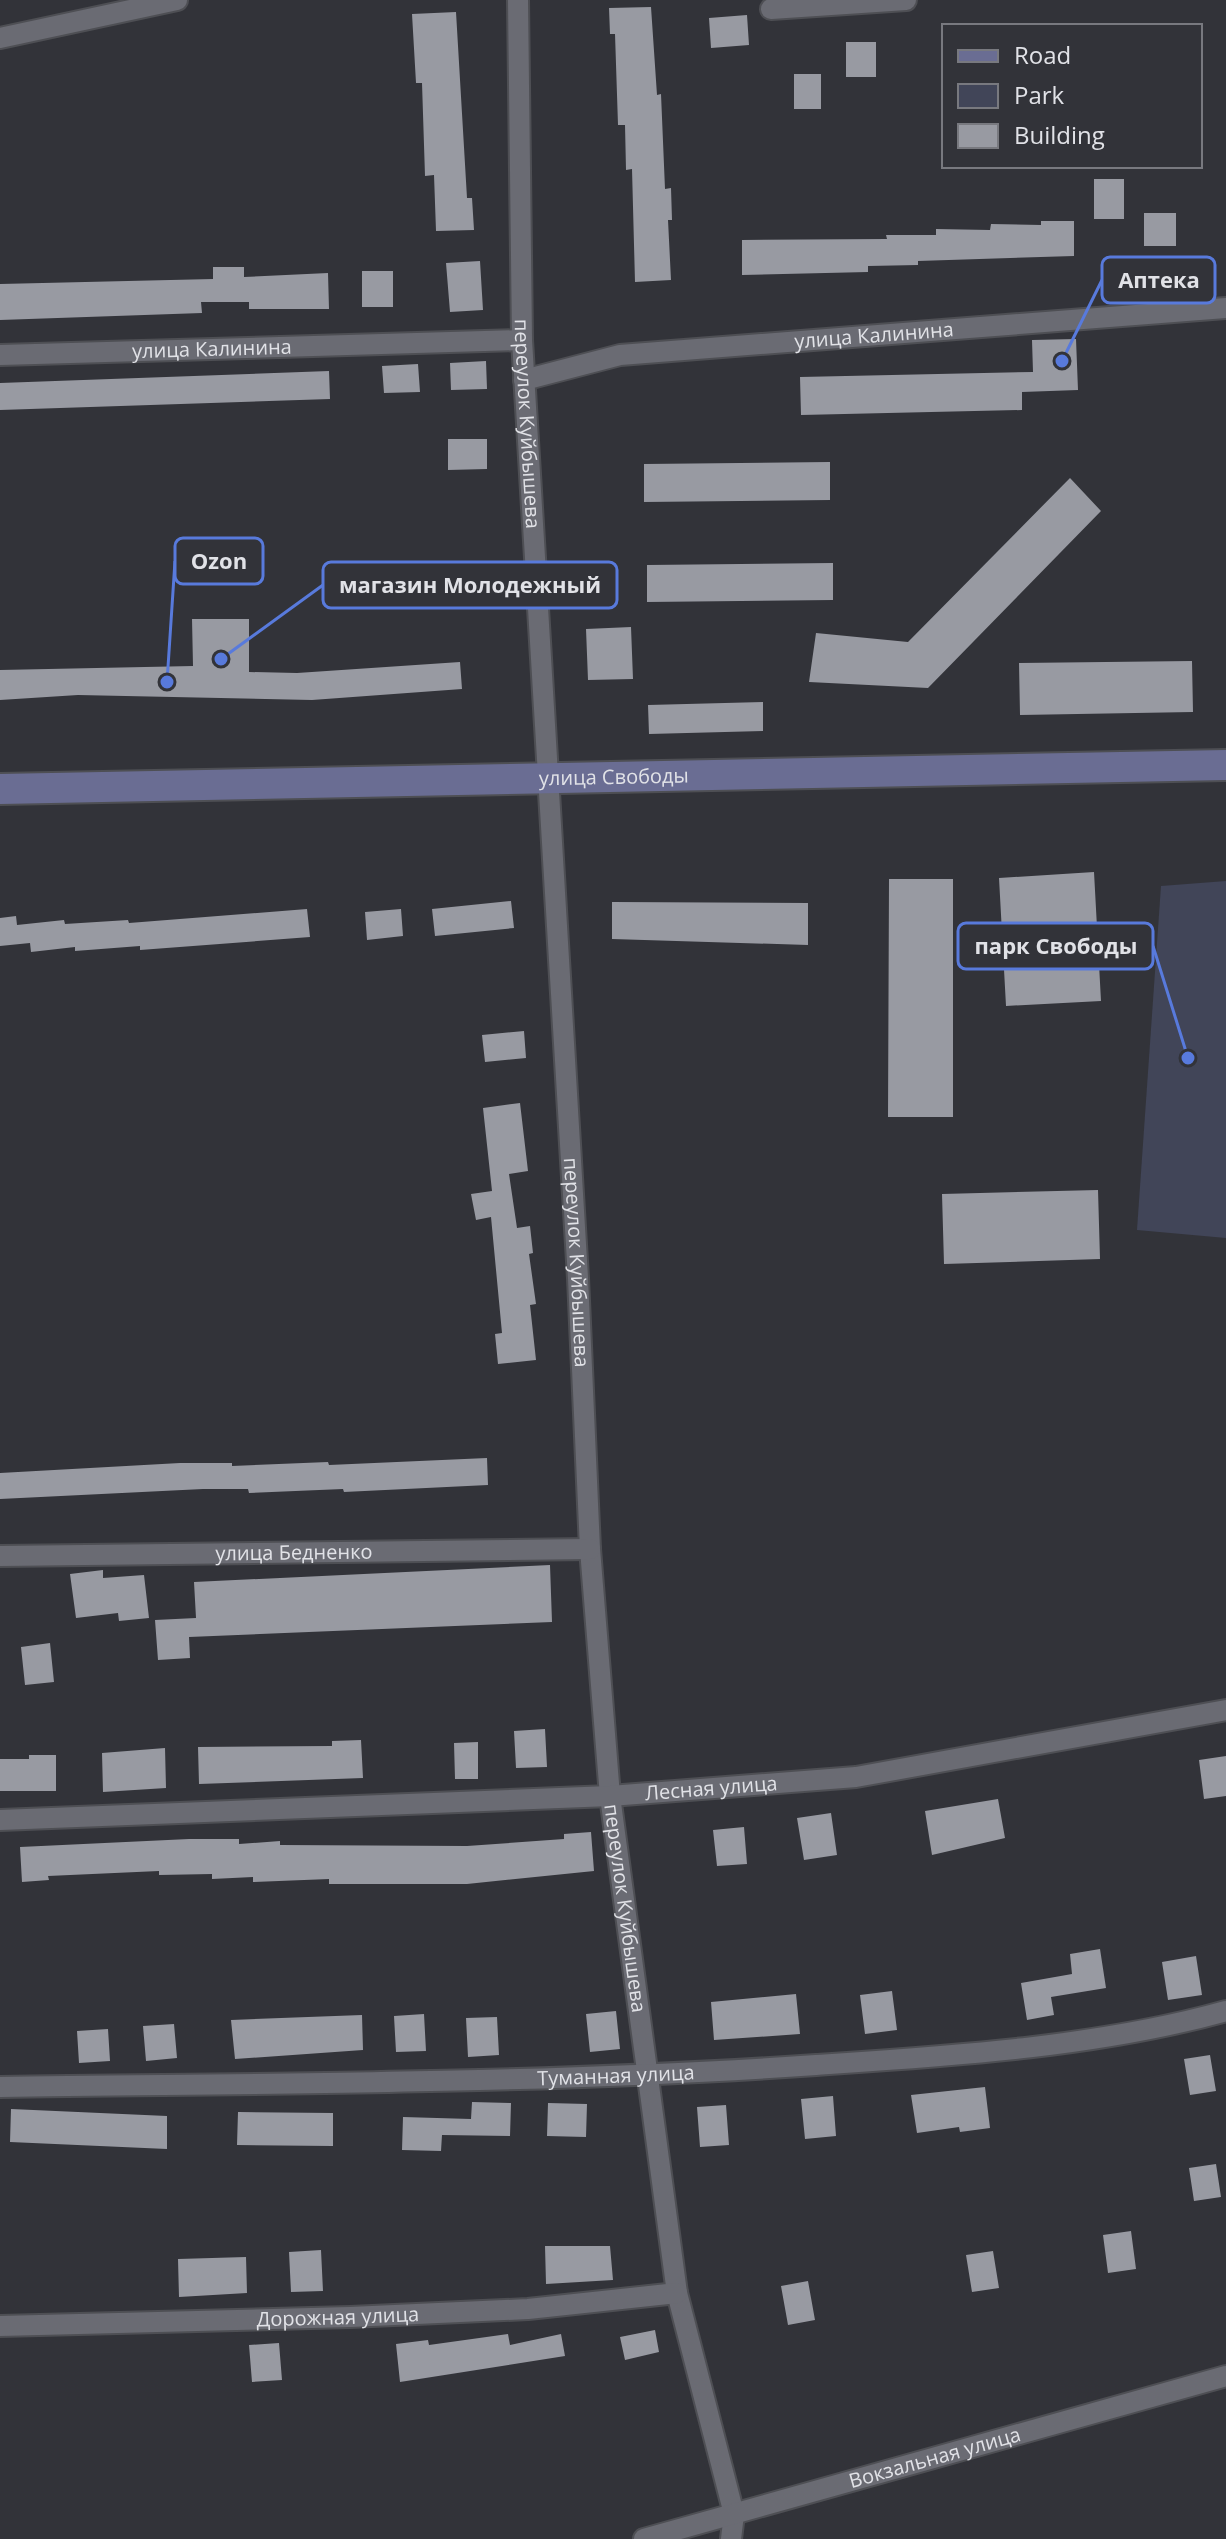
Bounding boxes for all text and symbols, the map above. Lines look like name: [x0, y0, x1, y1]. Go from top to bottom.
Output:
legend: [942, 24, 1202, 168]
text: Road: [1014, 38, 1071, 71]
text: Park: [1014, 78, 1065, 111]
text: Building: [1014, 118, 1105, 151]
callout: Аптека: [1102, 257, 1215, 303]
text: Аптека: [1118, 264, 1200, 294]
street label: улица Калинина: [793, 315, 955, 354]
street label: переулок Куйбышева: [509, 319, 547, 529]
street label: улица Калинина: [132, 333, 292, 364]
callout: Ozon: [175, 538, 263, 584]
text: Ozon: [191, 545, 247, 575]
callout: магазин Молодежный: [323, 562, 617, 608]
text: магазин Молодежный: [339, 569, 601, 599]
street label: улица Свободы: [539, 762, 689, 791]
callout: парк Свободы: [958, 923, 1153, 969]
text: парк Свободы: [975, 930, 1137, 960]
street label: переулок Куйбышева: [558, 1157, 596, 1368]
street label: улица Бедненко: [215, 1538, 373, 1566]
street label: Лесная улица: [644, 1769, 778, 1806]
street label: переулок Куйбышева: [598, 1802, 653, 2014]
street label: Туманная улица: [537, 2058, 695, 2091]
street label: Дорожная улица: [256, 2300, 420, 2332]
street label: Вокзальная улица: [846, 2420, 1024, 2494]

